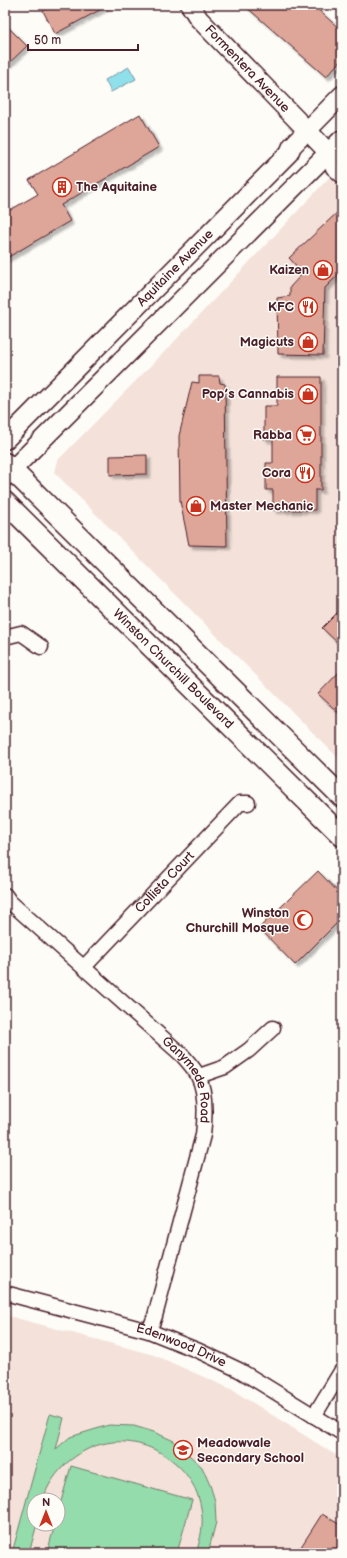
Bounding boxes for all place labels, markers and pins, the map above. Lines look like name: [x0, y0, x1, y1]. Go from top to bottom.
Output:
building icon: The Aquitaine: [51, 176, 73, 198]
place label: The Aquitaine: [76, 179, 157, 195]
shop icon: Kaizen: [312, 259, 334, 281]
place label: Kaizen: [269, 262, 309, 278]
restaurant icon: KFC: [297, 296, 319, 318]
place label: KFC: [268, 299, 294, 315]
shop icon: Magicuts: [297, 331, 319, 353]
place label: Magicuts: [240, 334, 294, 350]
shop icon: Pop’s Cannabis: [297, 383, 319, 405]
place label: Pop’s Cannabis: [202, 386, 294, 402]
supermarket icon: Rabba: [295, 424, 317, 446]
place label: Rabba: [253, 427, 292, 443]
restaurant icon: Cora: [294, 462, 316, 484]
place label: Cora: [262, 465, 291, 481]
shop icon: Master Mechanic: [185, 495, 207, 517]
place label: Master Mechanic: [210, 498, 313, 514]
place label: Winston Churchill Mosque: [186, 905, 290, 936]
mosque icon: Winston Churchill Mosque: [292, 909, 314, 931]
place label: Meadowvale Secondary School: [197, 1435, 304, 1466]
school or university icon: Meadowvale Secondary School: [172, 1439, 194, 1461]

